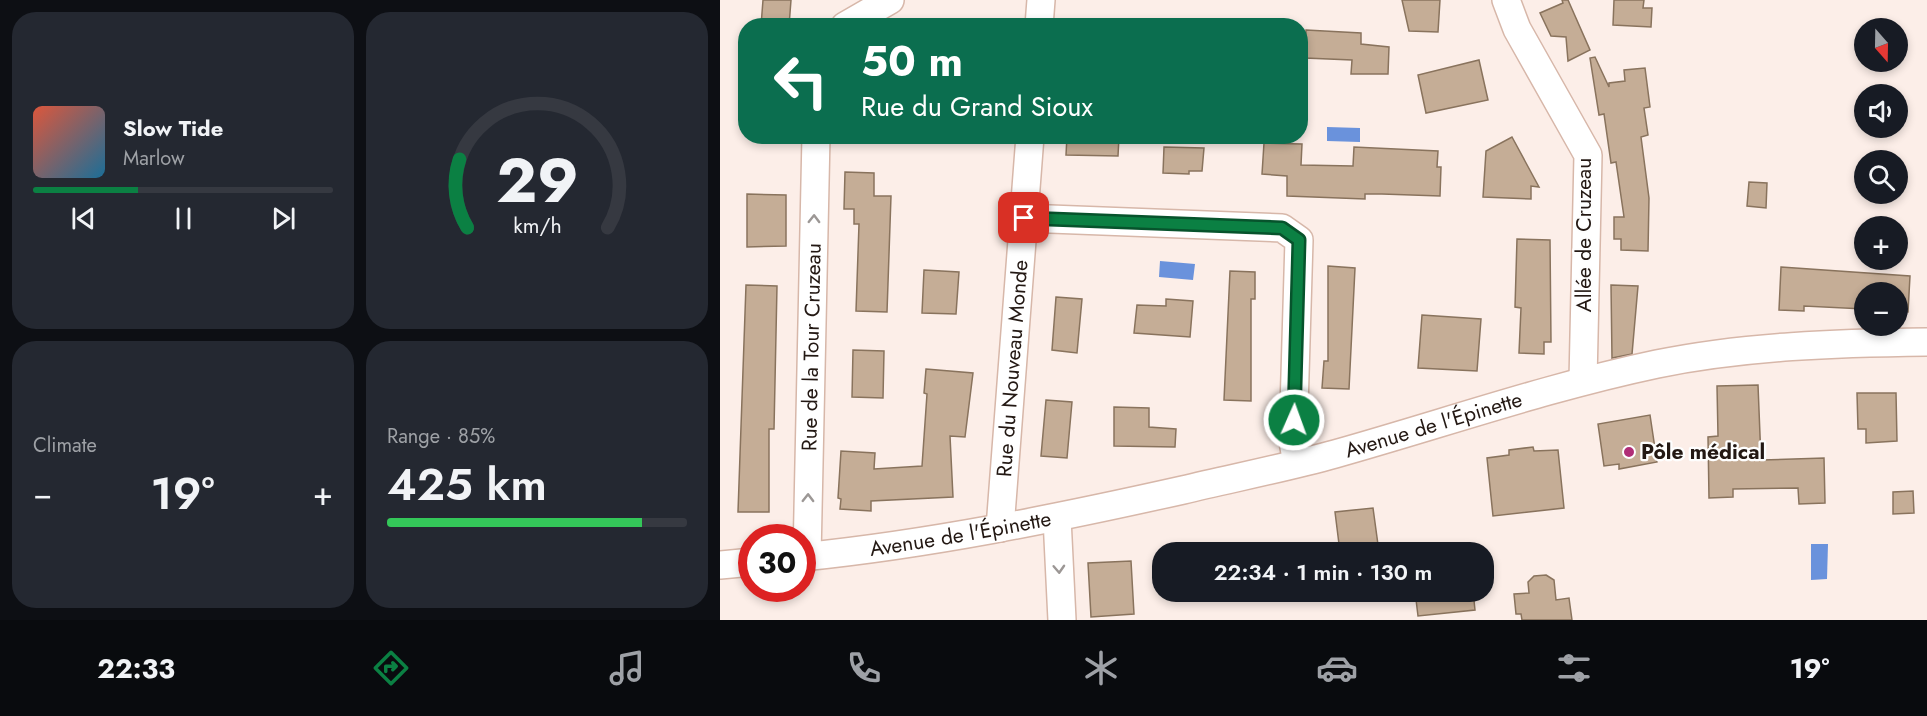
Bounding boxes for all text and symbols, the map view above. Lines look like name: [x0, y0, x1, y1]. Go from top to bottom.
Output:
north arrow: [1854, 18, 1908, 72]
map controls: [1854, 18, 1908, 336]
text: 50 m: [861, 31, 963, 92]
icon: left: [762, 42, 840, 120]
button: sound: [1854, 84, 1908, 138]
text: Rue du Grand Sioux: [861, 87, 1093, 126]
text: Slow Tide: [123, 112, 223, 144]
text: 29: [496, 135, 578, 225]
text: Marlow: [123, 144, 185, 173]
button: search: [1854, 150, 1908, 204]
street label: Allée de Cruzeau: [1569, 158, 1599, 312]
pin: [998, 192, 1049, 243]
icon: arrive: [1007, 201, 1040, 234]
icon: previous: [67, 202, 100, 235]
icon: pause: [167, 202, 200, 235]
icon: next: [267, 202, 300, 235]
text: km/h: [513, 210, 561, 241]
one-way arrow: [808, 215, 820, 224]
button: +: [1854, 216, 1908, 270]
street label: Rue de la Tour Cruzeau: [794, 243, 829, 451]
street label: Rue du Nouveau Monde: [989, 259, 1035, 478]
button: −: [1854, 282, 1908, 336]
street label: Avenue de l'Épinette: [1341, 384, 1526, 465]
position arrow: [1262, 388, 1326, 452]
text: Range · 85%: [387, 422, 495, 451]
text: Climate: [33, 431, 97, 460]
place label: Pôle médical: [1641, 437, 1765, 467]
marker: Pôle médical: [1622, 445, 1636, 459]
text: 425 km: [387, 452, 547, 517]
text: 19°: [151, 461, 215, 526]
text: −: [33, 470, 52, 517]
text: +: [313, 470, 333, 517]
one-way arrow: [802, 494, 814, 503]
street label: Avenue de l'Épinette: [868, 503, 1054, 564]
speed limit sign: 30: [738, 524, 816, 602]
text: 22:34 · 1 min · 130 m: [1214, 556, 1432, 588]
one-way arrow: [1053, 565, 1066, 574]
icon: directions: [370, 647, 412, 689]
icon: music: [606, 647, 648, 689]
icon: phone: [843, 647, 885, 689]
icon: climate: [1080, 647, 1122, 689]
icon: car: [1316, 647, 1358, 689]
icon: filters: [1553, 647, 1595, 689]
text: 22:33: [97, 649, 175, 688]
text: 19°: [1790, 649, 1830, 688]

